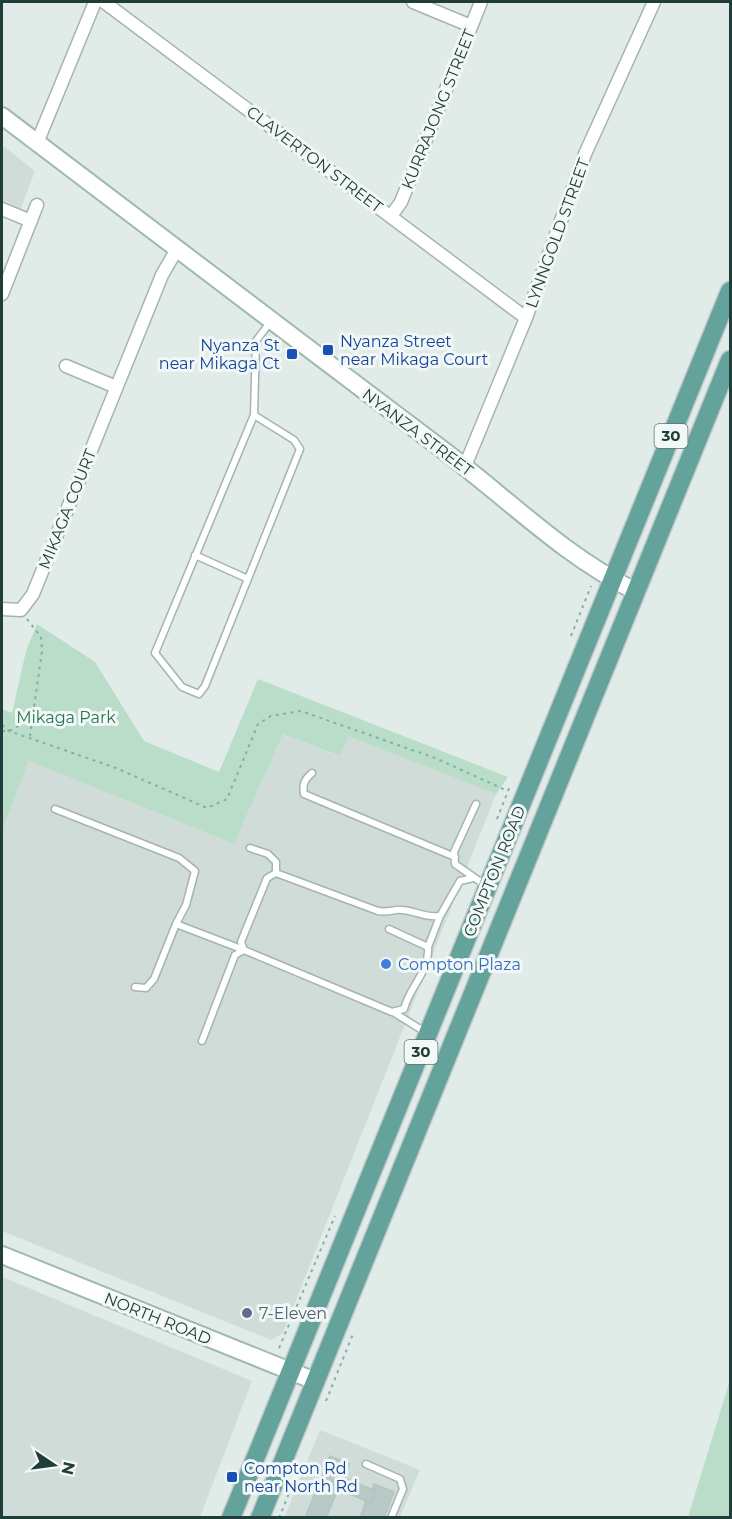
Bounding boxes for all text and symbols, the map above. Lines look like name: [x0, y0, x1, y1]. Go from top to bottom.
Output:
street label: KURRAJONG STREET: [398, 26, 480, 192]
street label: CLAVERTON STREET: [243, 102, 387, 217]
street label: LYNNGOLD STREET: [522, 155, 594, 311]
place label: Nyanza Street near Mikaga Court: [340, 332, 489, 369]
place label: Nyanza St near Mikaga Ct: [159, 336, 280, 373]
marker: Nyanza Street near Mikaga Court: [321, 343, 335, 357]
marker: Nyanza St near Mikaga Ct: [285, 347, 299, 361]
street label: NYANZA STREET: [359, 385, 477, 481]
road number: 30: [654, 424, 688, 448]
street label: MIKAGA COURT: [35, 446, 101, 572]
park label: Mikaga Park: [16, 708, 116, 727]
street label: COMPTON ROAD: [460, 803, 529, 939]
place label: Compton Plaza: [398, 955, 521, 974]
marker: Compton Plaza: [379, 957, 393, 971]
road number: 30: [404, 1040, 438, 1064]
street label: NORTH ROAD: [102, 1288, 214, 1349]
place label: 7-Eleven: [259, 1304, 327, 1323]
marker: 7-Eleven: [240, 1306, 254, 1320]
north arrow: [24, 1435, 84, 1495]
place label: Compton Rd near North Rd: [244, 1459, 358, 1496]
text: N: [57, 1460, 79, 1477]
marker: Compton Rd near North Rd: [225, 1470, 239, 1484]

